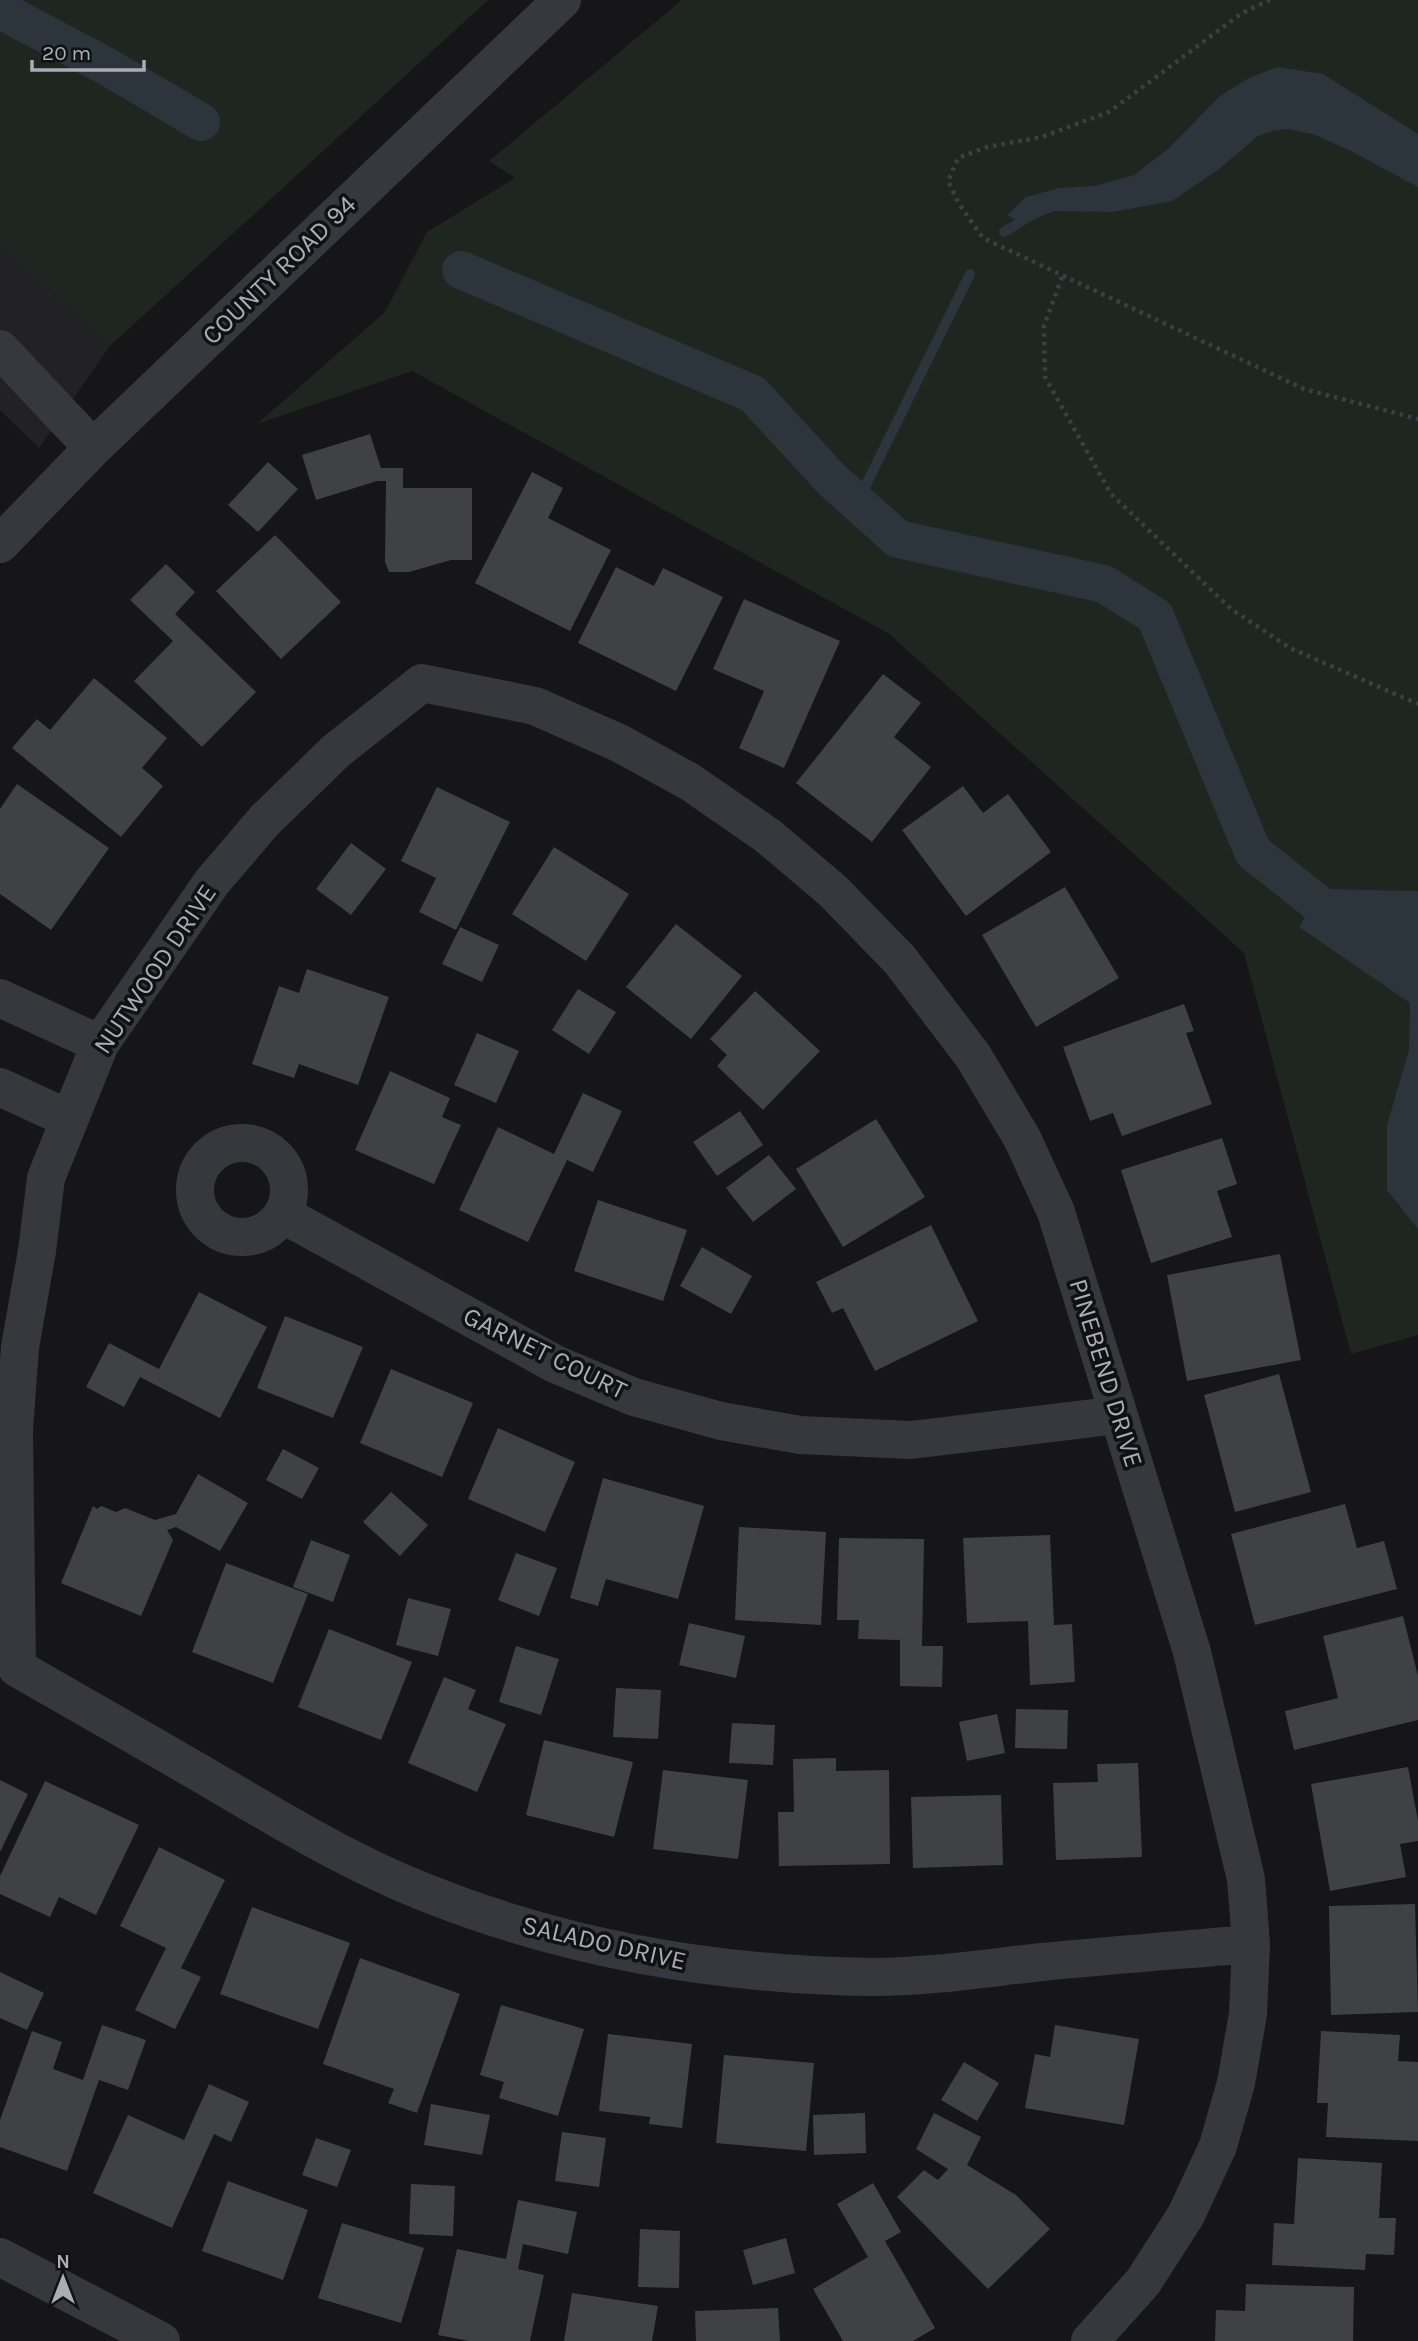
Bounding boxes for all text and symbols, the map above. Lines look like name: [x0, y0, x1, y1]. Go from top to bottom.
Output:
scale bar: [32, 28, 144, 72]
text: 20 m: [42, 41, 91, 65]
street label: COUNTY ROAD 94: [196, 189, 362, 351]
street label: NUTWOOD DRIVE: [87, 878, 223, 1060]
street label: PINEBEND DRIVE: [1063, 1275, 1149, 1471]
street label: GARNET COURT: [458, 1300, 632, 1406]
street label: SALADO DRIVE: [519, 1909, 689, 1977]
north arrow: [28, 2243, 98, 2313]
text: N: [56, 2251, 70, 2273]

